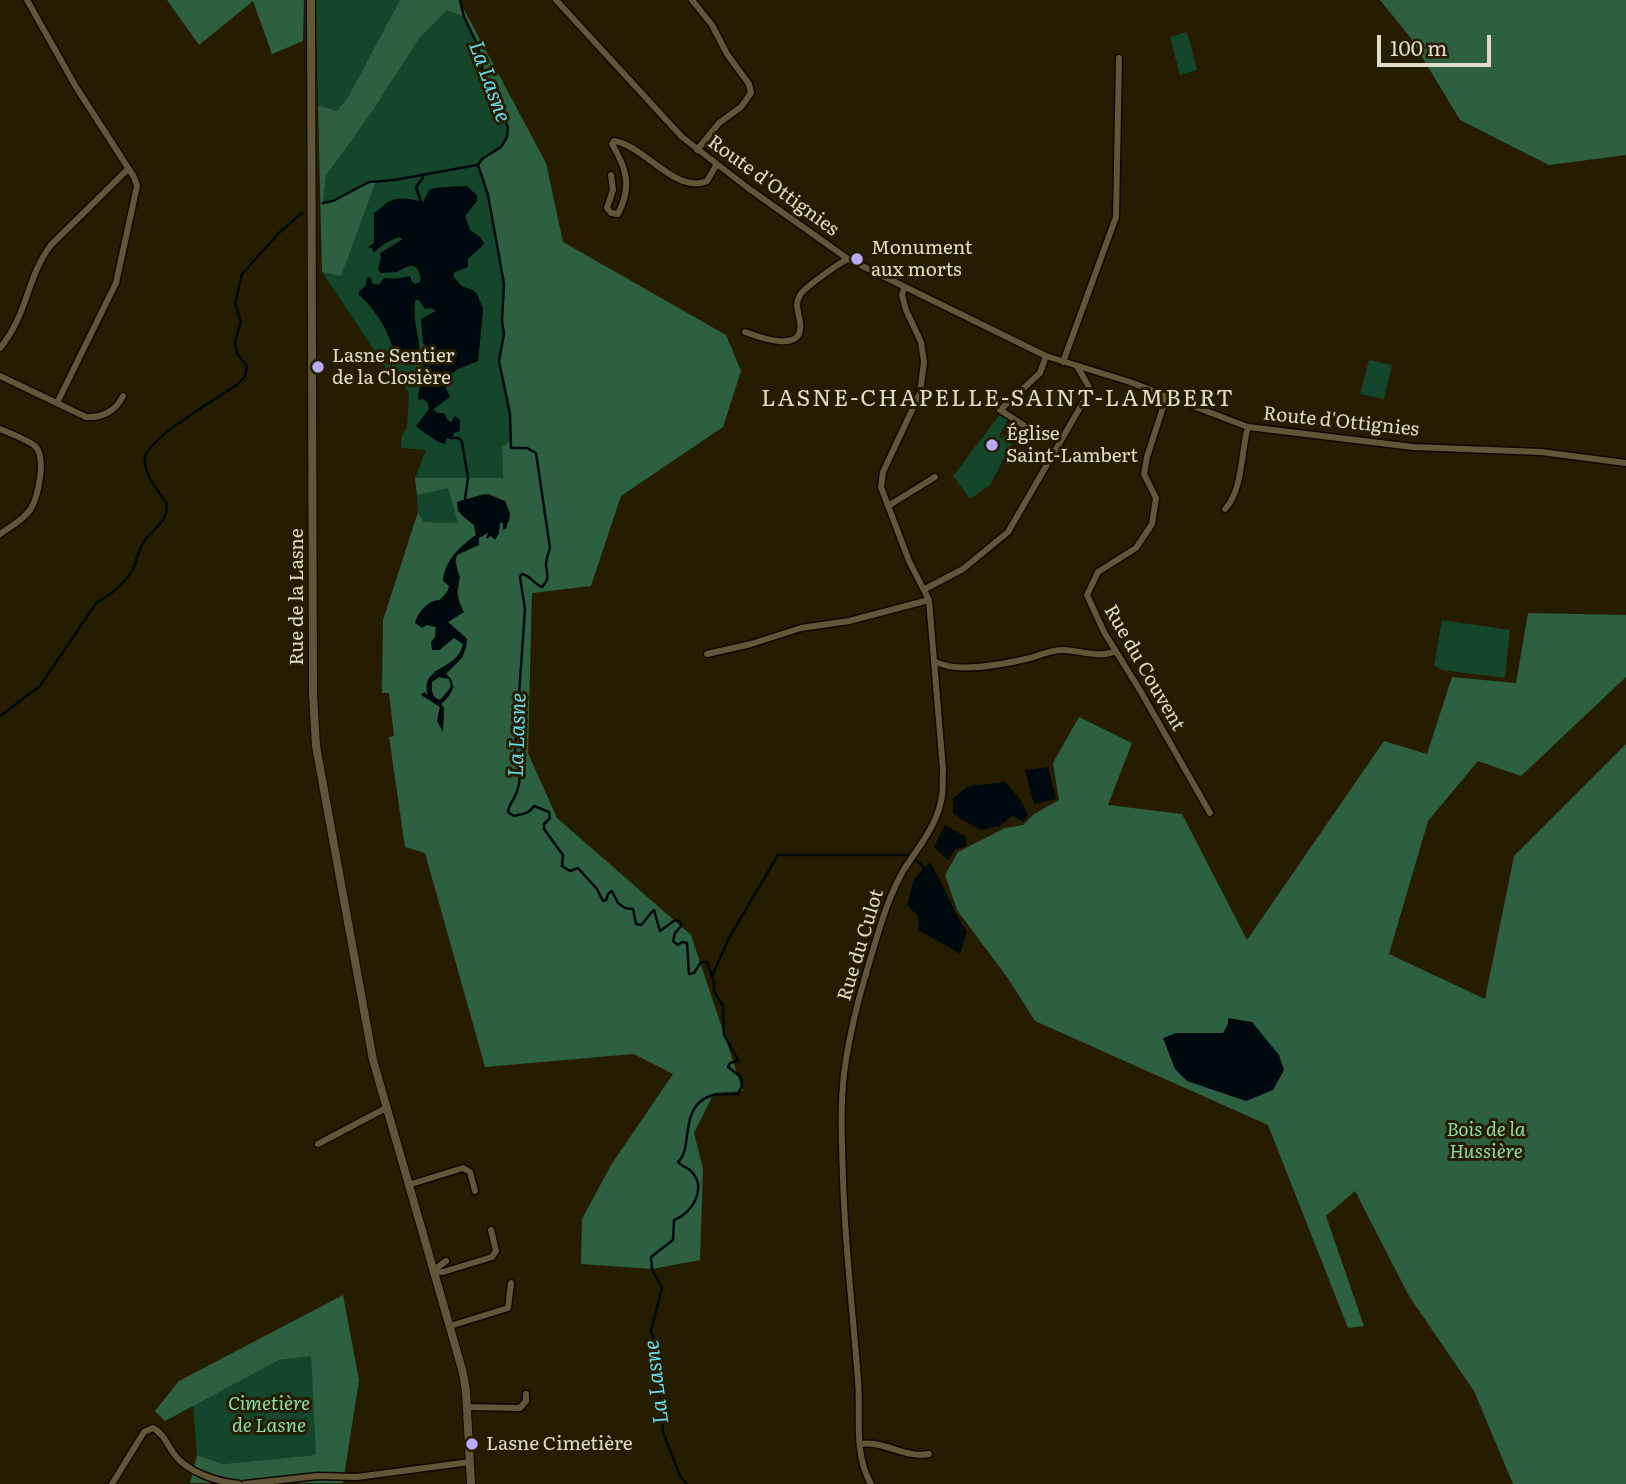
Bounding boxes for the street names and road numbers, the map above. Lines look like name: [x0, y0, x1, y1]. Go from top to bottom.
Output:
street label: Route d'Ottignies: [703, 131, 843, 241]
street label: Route d'Ottignies: [1262, 402, 1420, 442]
street label: Rue de la Lasne: [286, 528, 308, 666]
street label: Rue du Couvent: [1099, 601, 1189, 735]
street label: Rue du Culot: [833, 886, 889, 1004]

